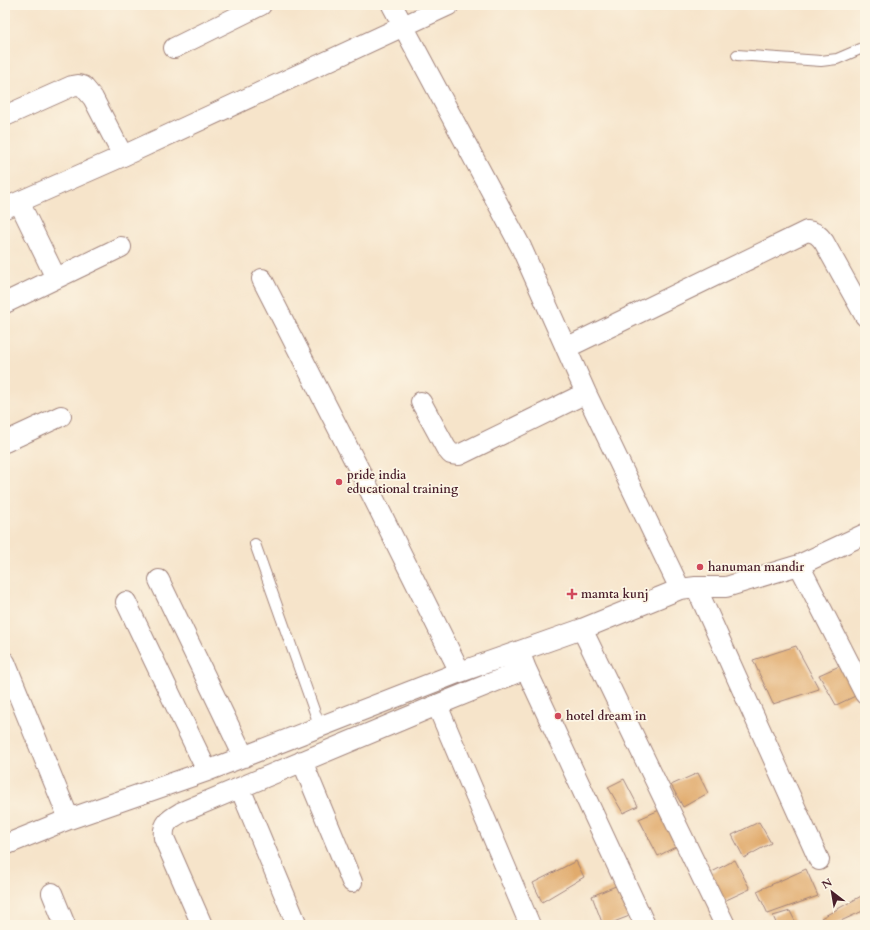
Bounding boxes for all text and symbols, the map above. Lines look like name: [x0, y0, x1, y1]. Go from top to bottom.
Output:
place label: pride india educational training: [347, 467, 459, 497]
marker: pride india educational training: [334, 477, 344, 487]
place label: hanuman mandir: [708, 559, 804, 575]
marker: hanuman mandir: [695, 562, 705, 572]
place label: mamta kunj: [581, 586, 649, 602]
marker: mamta kunj: [566, 588, 578, 600]
place label: hotel dream in: [566, 708, 647, 724]
marker: hotel dream in: [553, 711, 563, 721]
north arrow: [812, 872, 852, 912]
text: N: [819, 875, 835, 893]

